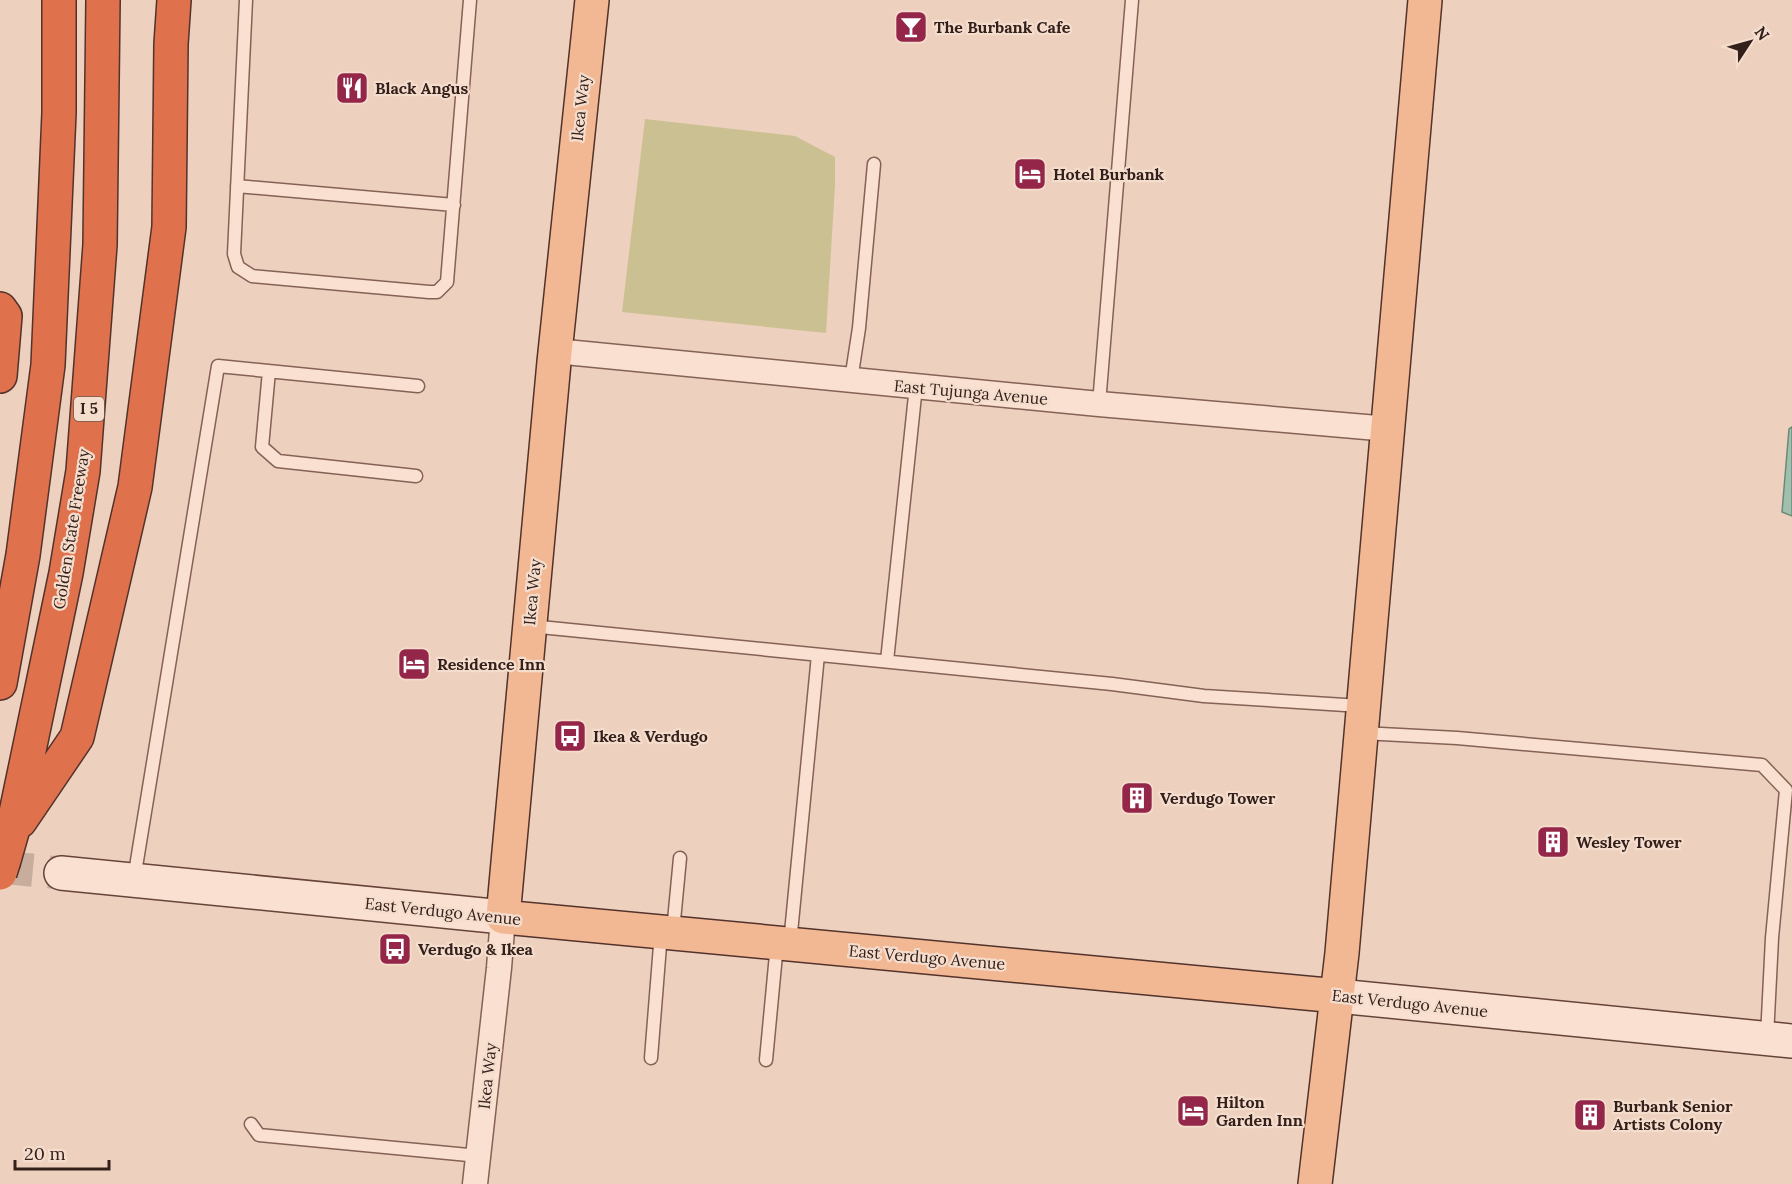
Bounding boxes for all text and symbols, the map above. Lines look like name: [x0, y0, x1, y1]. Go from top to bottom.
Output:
bar icon: The Burbank Cafe: [893, 9, 929, 45]
north arrow: [1720, 12, 1780, 72]
place label: The Burbank Cafe: [934, 17, 1071, 37]
text: N: [1750, 22, 1774, 44]
restaurant icon: Black Angus: [334, 70, 370, 106]
street label: Ikea Way: [567, 73, 593, 142]
place label: Black Angus: [375, 78, 468, 98]
hotel icon: Hotel Burbank: [1012, 156, 1048, 192]
place label: Hotel Burbank: [1053, 164, 1165, 184]
street label: East Tujunga Avenue: [893, 375, 1049, 409]
road number: I 5: [74, 397, 104, 421]
street label: Golden State Freeway: [48, 447, 94, 611]
street label: Ikea Way: [519, 557, 545, 626]
hotel icon: Residence Inn: [396, 646, 432, 682]
place label: Residence Inn: [437, 654, 545, 674]
bus stop icon: Ikea & Verdugo: [552, 718, 588, 754]
place label: Ikea & Verdugo: [593, 726, 708, 746]
building icon: Verdugo Tower: [1119, 780, 1155, 816]
place label: Verdugo Tower: [1160, 788, 1276, 808]
building icon: Wesley Tower: [1535, 824, 1571, 860]
place label: Wesley Tower: [1576, 832, 1682, 852]
street label: East Verdugo Avenue: [364, 893, 522, 929]
bus stop icon: Verdugo & Ikea: [377, 931, 413, 967]
place label: Verdugo & Ikea: [418, 939, 534, 959]
street label: East Verdugo Avenue: [848, 940, 1006, 974]
street label: East Verdugo Avenue: [1331, 985, 1489, 1021]
street label: Ikea Way: [474, 1041, 500, 1110]
place label: Hilton Garden Inn: [1216, 1092, 1303, 1130]
hotel icon: Hilton Garden Inn: [1175, 1093, 1211, 1129]
place label: Burbank Senior Artists Colony: [1613, 1096, 1733, 1134]
building icon: Burbank Senior Artists Colony: [1572, 1097, 1608, 1133]
scale bar: [15, 1133, 110, 1171]
text: 20 m: [24, 1142, 66, 1165]

